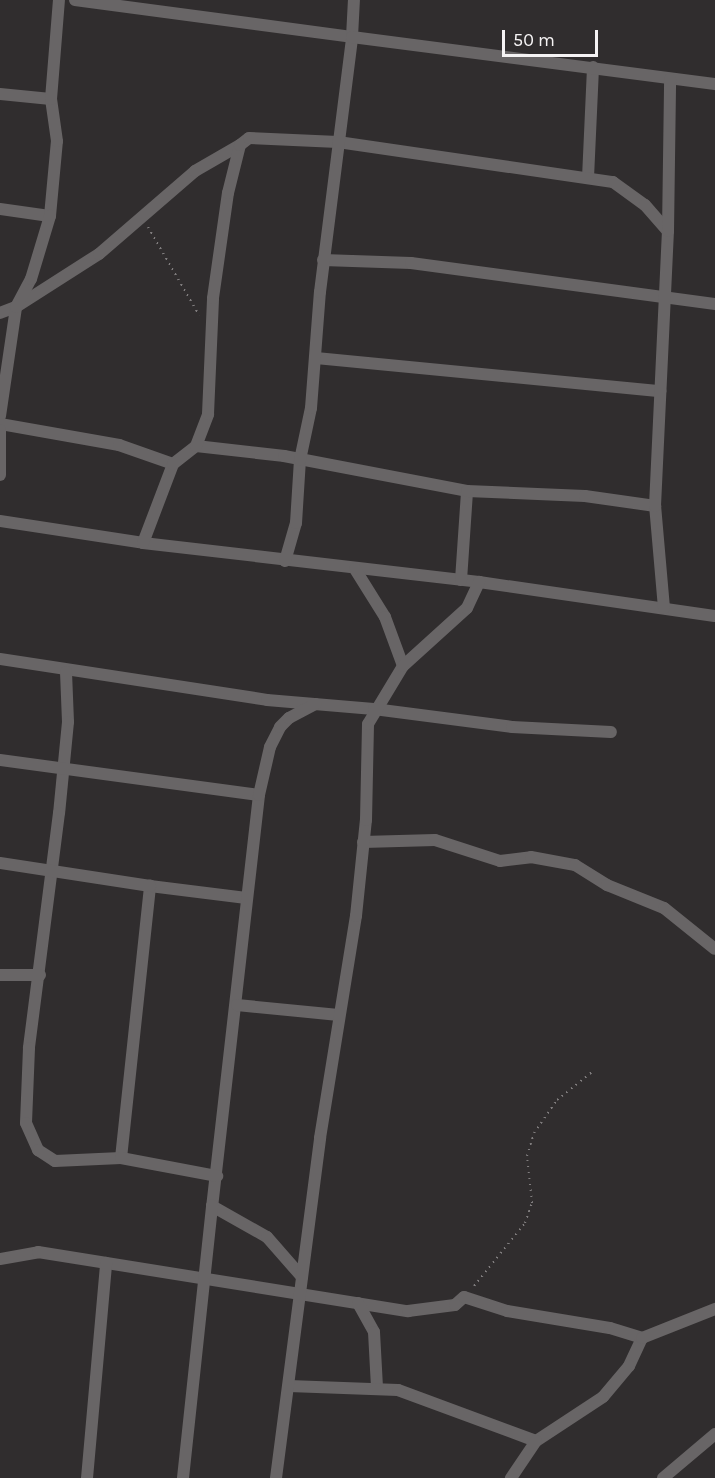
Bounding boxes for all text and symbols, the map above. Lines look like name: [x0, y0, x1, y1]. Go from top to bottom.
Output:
scale bar: [505, 18, 601, 56]
text: 50 m: [513, 29, 555, 51]

